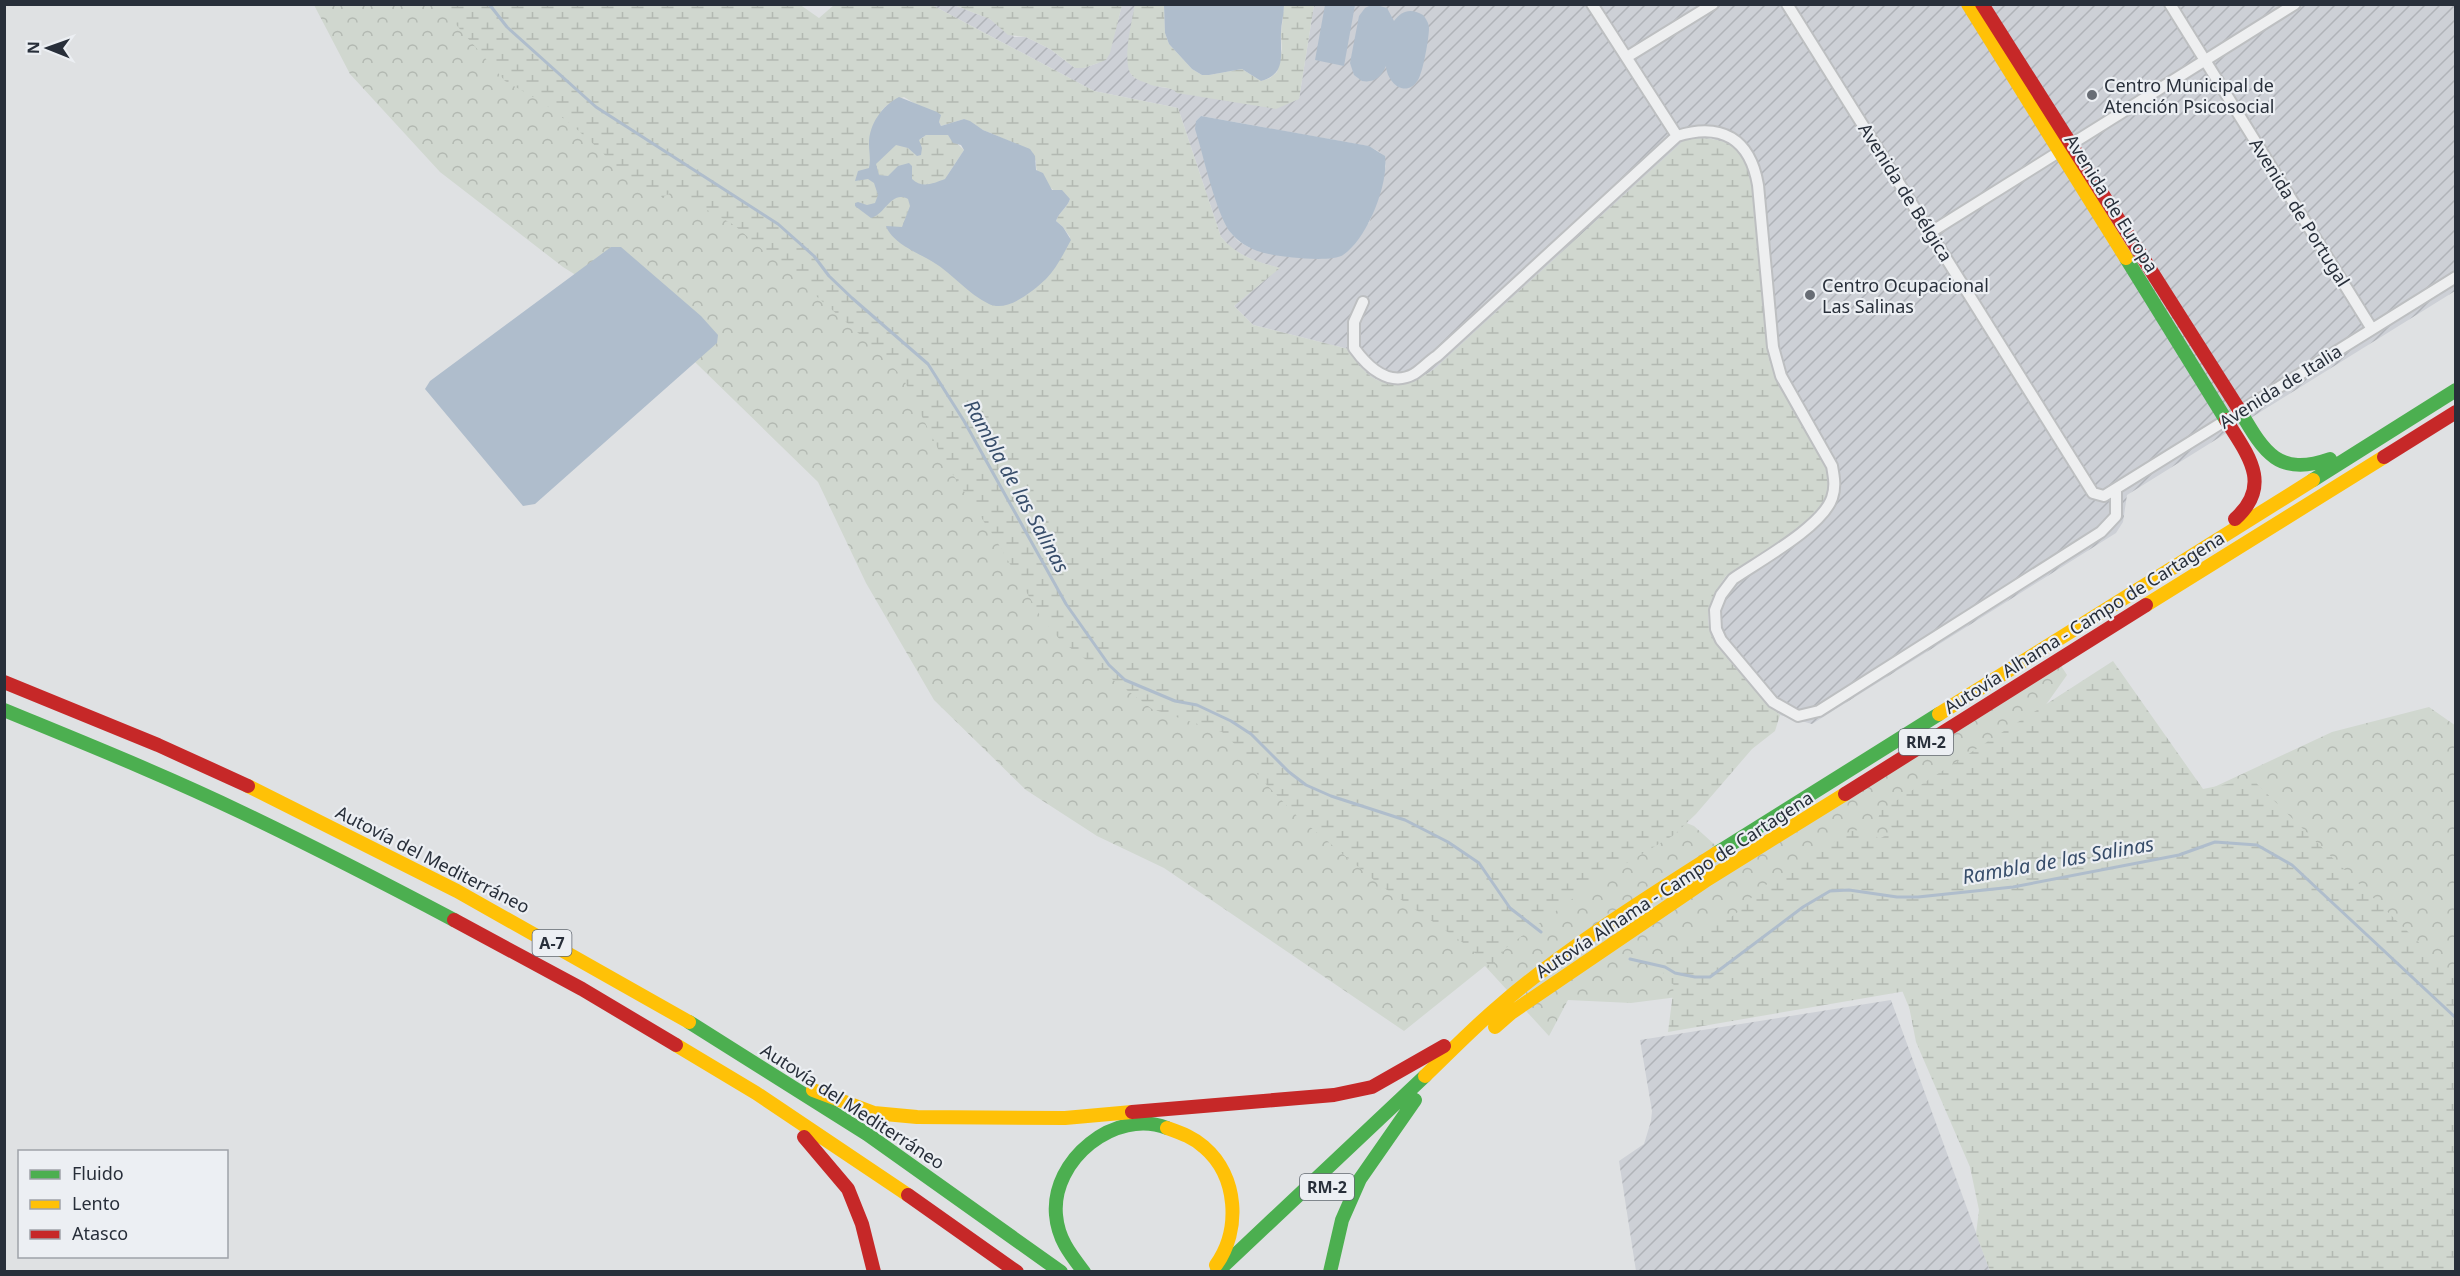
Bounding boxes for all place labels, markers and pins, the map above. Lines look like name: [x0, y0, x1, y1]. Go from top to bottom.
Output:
place label: Centro Municipal de Atención Psicosocial: [2104, 73, 2274, 118]
marker: Centro Municipal de Atención Psicosocial: [2085, 88, 2099, 102]
place label: Centro Ocupacional Las Salinas: [1822, 273, 1989, 318]
marker: Centro Ocupacional Las Salinas: [1803, 288, 1817, 302]

